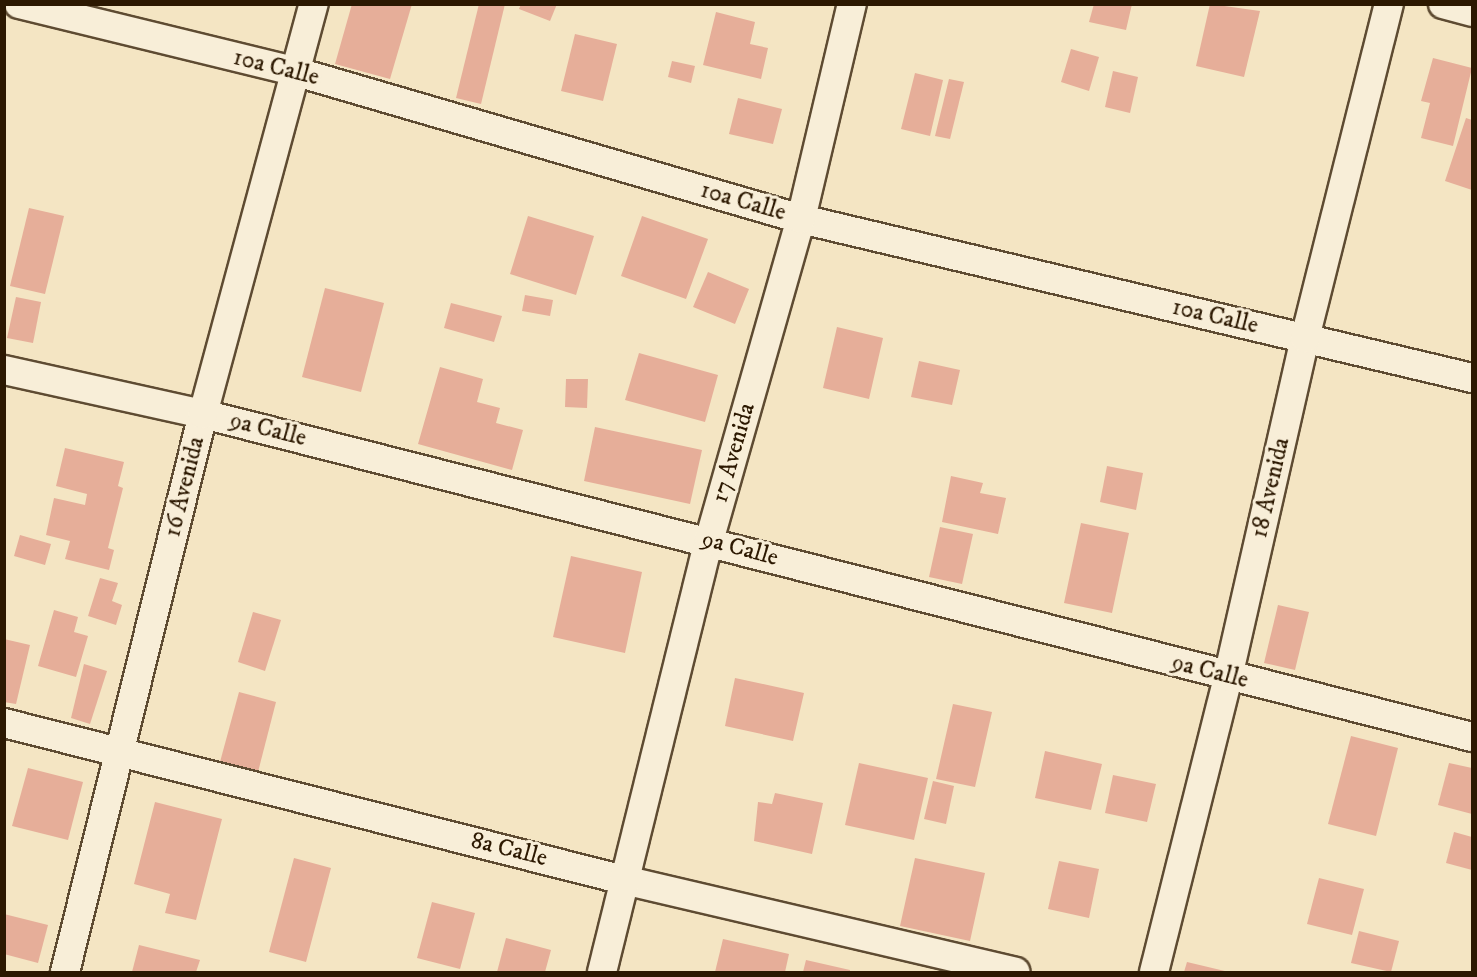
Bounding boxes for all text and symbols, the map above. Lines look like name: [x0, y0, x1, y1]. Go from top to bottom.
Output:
street label: 10a Calle: [230, 43, 322, 93]
street label: 10a Calle: [697, 176, 789, 228]
street label: 10a Calle: [1169, 293, 1261, 341]
street label: 17 Avenida: [706, 400, 762, 506]
street label: 9a Calle: [227, 407, 309, 453]
street label: 16 Avenida: [159, 434, 211, 540]
street label: 18 Avenida: [1245, 435, 1297, 541]
street label: 9a Calle: [699, 525, 781, 573]
street label: 9a Calle: [1169, 649, 1251, 695]
street label: 8a Calle: [468, 827, 550, 873]

